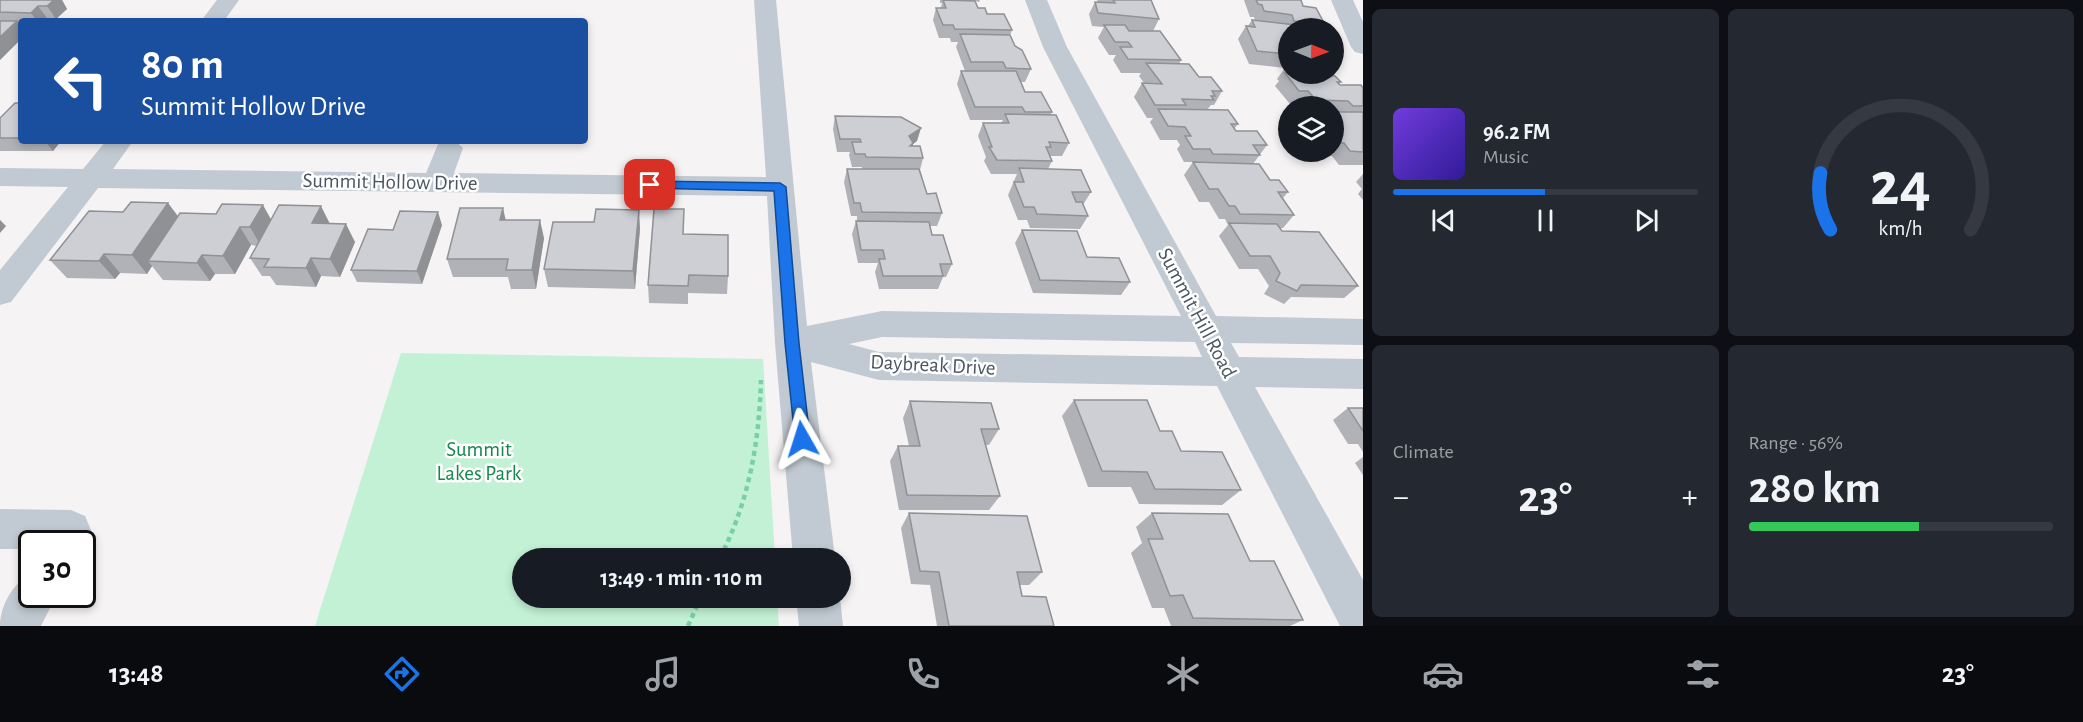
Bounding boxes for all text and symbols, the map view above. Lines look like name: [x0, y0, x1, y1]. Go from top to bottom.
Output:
north arrow: [1278, 18, 1344, 84]
map controls: [1278, 18, 1344, 162]
icon: left: [42, 42, 120, 120]
text: 80 m: [141, 44, 224, 86]
text: Summit Hollow Drive: [141, 93, 366, 120]
button: layers: [1278, 96, 1344, 162]
text: 96.2 FM: [1483, 121, 1550, 143]
text: Music: [1483, 147, 1529, 167]
text: 24: [1870, 154, 1931, 216]
pin: [624, 159, 675, 210]
icon: arrive: [633, 168, 666, 201]
street label: Summit Hollow Drive: [302, 170, 478, 194]
icon: previous: [1427, 204, 1460, 237]
icon: pause: [1529, 204, 1562, 237]
icon: next: [1630, 204, 1663, 237]
text: km/h: [1879, 218, 1923, 239]
street label: Summit Hill Road: [1154, 244, 1240, 382]
street label: Daybreak Drive: [870, 351, 996, 379]
position arrow: [770, 407, 834, 471]
text: Range · 56%: [1749, 433, 1843, 453]
park label: Summit Lakes Park: [437, 439, 522, 484]
text: Climate: [1393, 442, 1454, 462]
text: 280 km: [1749, 466, 1881, 511]
text: 23°: [1518, 475, 1572, 520]
text: −: [1393, 481, 1409, 514]
text: +: [1682, 481, 1698, 514]
speed limit sign: 30: [18, 530, 96, 608]
text: 13:49 · 1 min · 110 m: [600, 567, 763, 589]
icon: directions: [381, 653, 423, 695]
icon: music: [642, 653, 684, 695]
icon: phone: [902, 653, 944, 695]
icon: climate: [1162, 653, 1204, 695]
icon: car: [1422, 653, 1464, 695]
icon: filters: [1682, 653, 1724, 695]
text: 13:48: [109, 660, 163, 687]
text: 23°: [1942, 660, 1974, 687]

